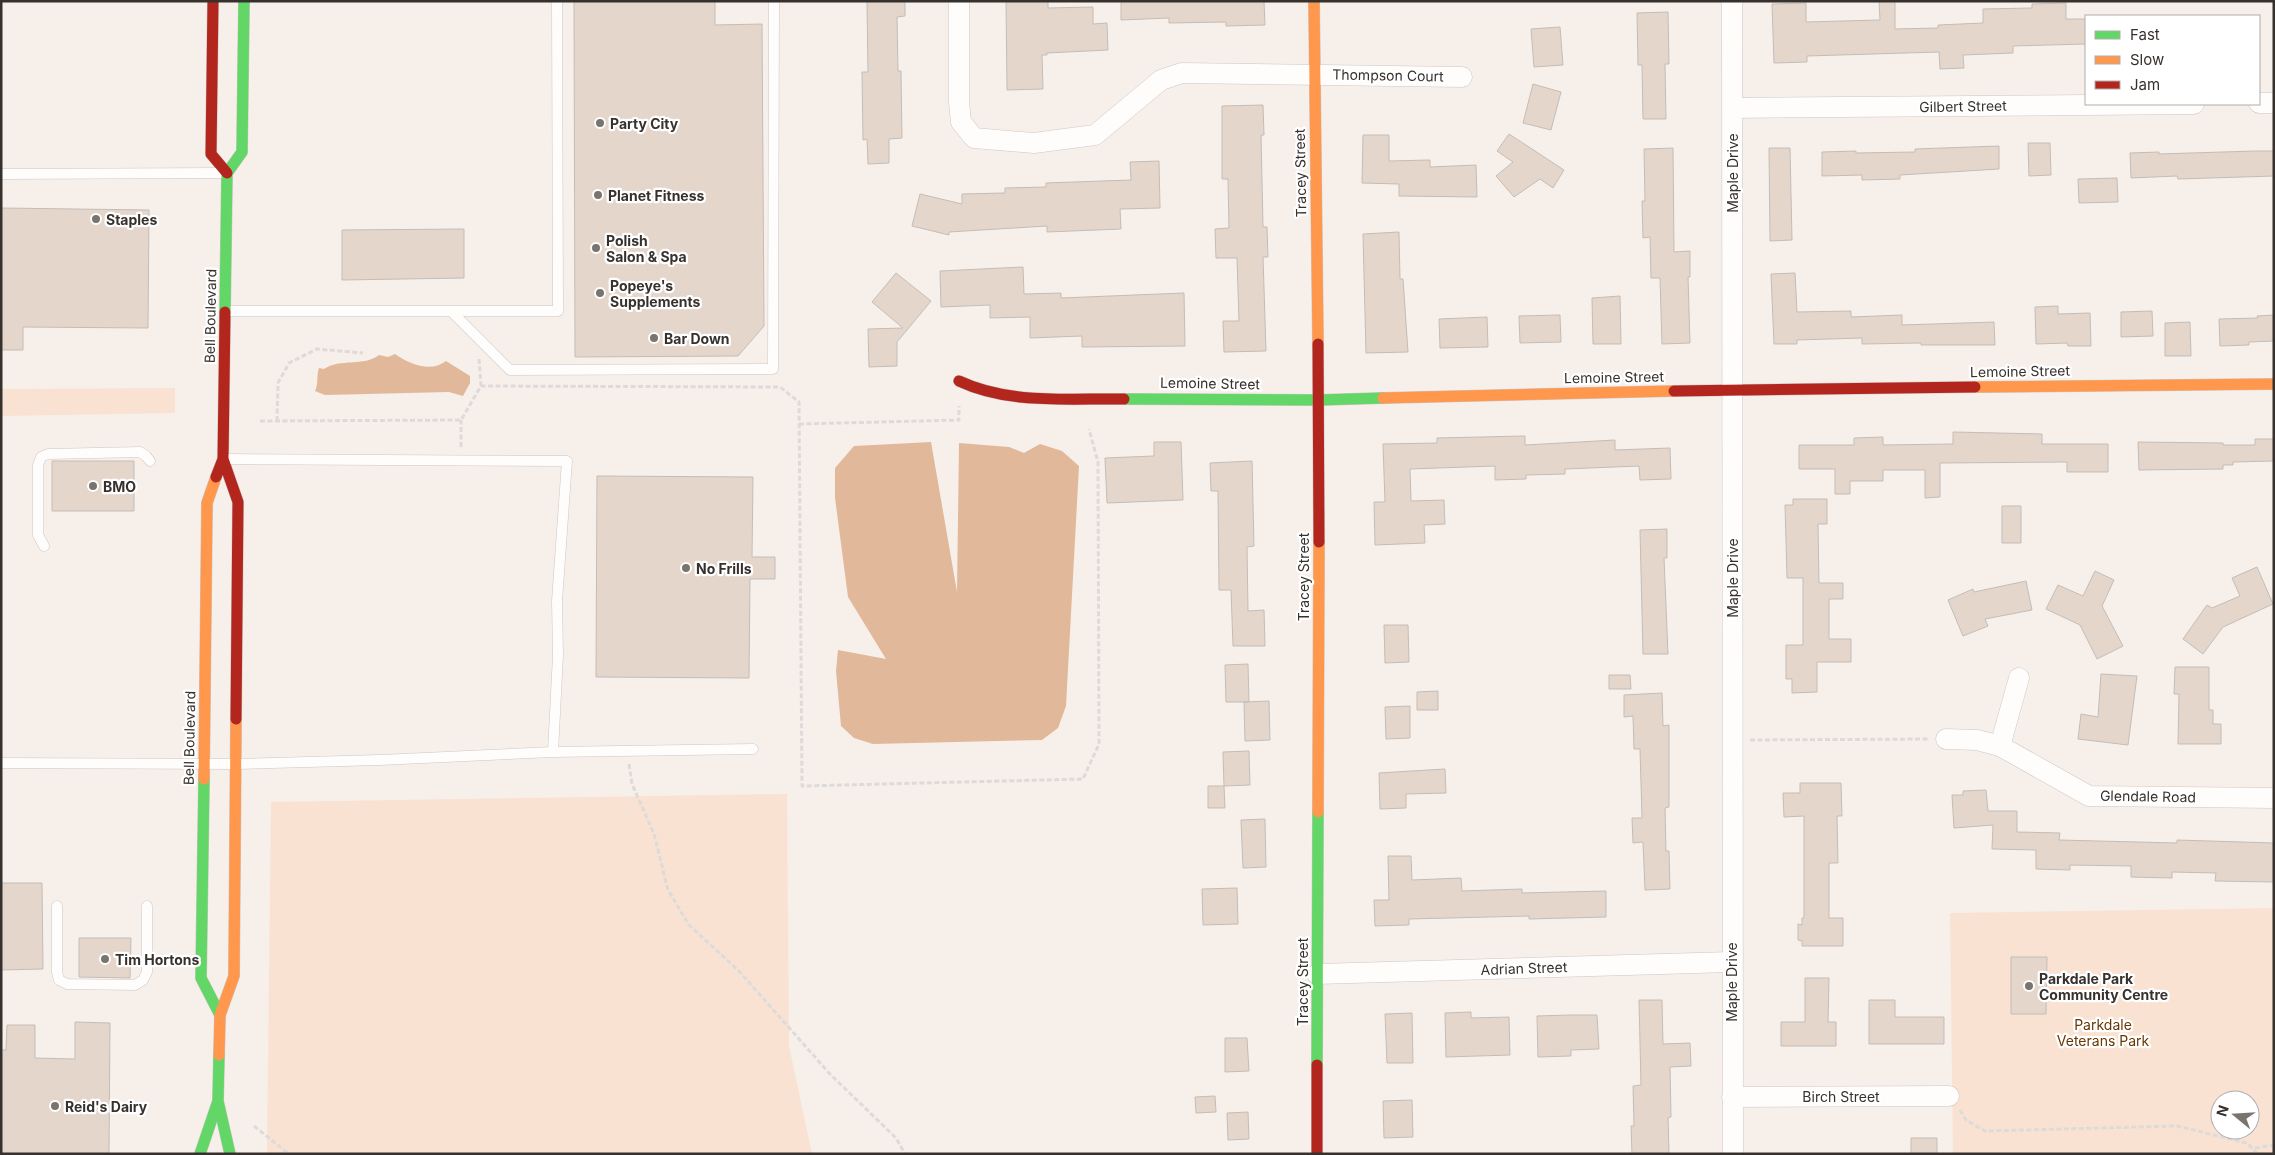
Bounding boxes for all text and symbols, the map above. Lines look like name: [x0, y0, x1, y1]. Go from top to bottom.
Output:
legend: [2085, 15, 2260, 105]
text: Fast: [2130, 25, 2160, 44]
text: Slow: [2130, 50, 2164, 69]
street label: Thompson Court: [1332, 66, 1444, 84]
text: Jam: [2130, 75, 2160, 94]
street label: Gilbert Street: [1919, 97, 2007, 115]
place label: Party City: [610, 115, 679, 132]
marker: Party City: [594, 117, 606, 129]
street label: Tracey Street: [1291, 128, 1309, 217]
street label: Maple Drive: [1724, 133, 1741, 213]
place label: Planet Fitness: [608, 187, 705, 204]
marker: Planet Fitness: [592, 189, 604, 201]
place label: Staples: [106, 211, 157, 228]
marker: Staples: [90, 213, 102, 225]
place label: Polish Salon & Spa: [606, 232, 687, 265]
marker: Polish Salon & Spa: [590, 242, 602, 254]
street label: Bell Boulevard: [201, 269, 219, 363]
place label: Popeye's Supplements: [610, 277, 701, 310]
marker: Popeye's Supplements: [594, 287, 606, 299]
place label: Bar Down: [664, 330, 730, 347]
marker: Bar Down: [648, 332, 660, 344]
street label: Lemoine Street: [1970, 362, 2071, 380]
street label: Lemoine Street: [1564, 368, 1665, 386]
street label: Lemoine Street: [1160, 374, 1261, 392]
place label: BMO: [103, 478, 136, 495]
marker: BMO: [87, 480, 99, 492]
street label: Tracey Street: [1295, 532, 1312, 621]
street label: Maple Drive: [1724, 538, 1741, 618]
place label: No Frills: [696, 560, 752, 577]
marker: No Frills: [680, 562, 692, 574]
street label: Bell Boulevard: [180, 691, 198, 785]
street label: Glendale Road: [2100, 787, 2196, 805]
street label: Tracey Street: [1294, 937, 1311, 1026]
street label: Maple Drive: [1723, 942, 1740, 1022]
place label: Tim Hortons: [115, 951, 200, 968]
marker: Tim Hortons: [99, 953, 111, 965]
street label: Adrian Street: [1480, 958, 1568, 978]
place label: Parkdale Park Community Centre: [2039, 970, 2168, 1003]
marker: Parkdale Park Community Centre: [2023, 980, 2035, 992]
park label: Parkdale Veterans Park: [2057, 1016, 2150, 1049]
street label: Birch Street: [1802, 1088, 1880, 1105]
north arrow: [2210, 1090, 2260, 1140]
place label: Reid's Dairy: [65, 1098, 148, 1115]
marker: Reid's Dairy: [49, 1100, 61, 1112]
text: N: [2212, 1103, 2232, 1119]

